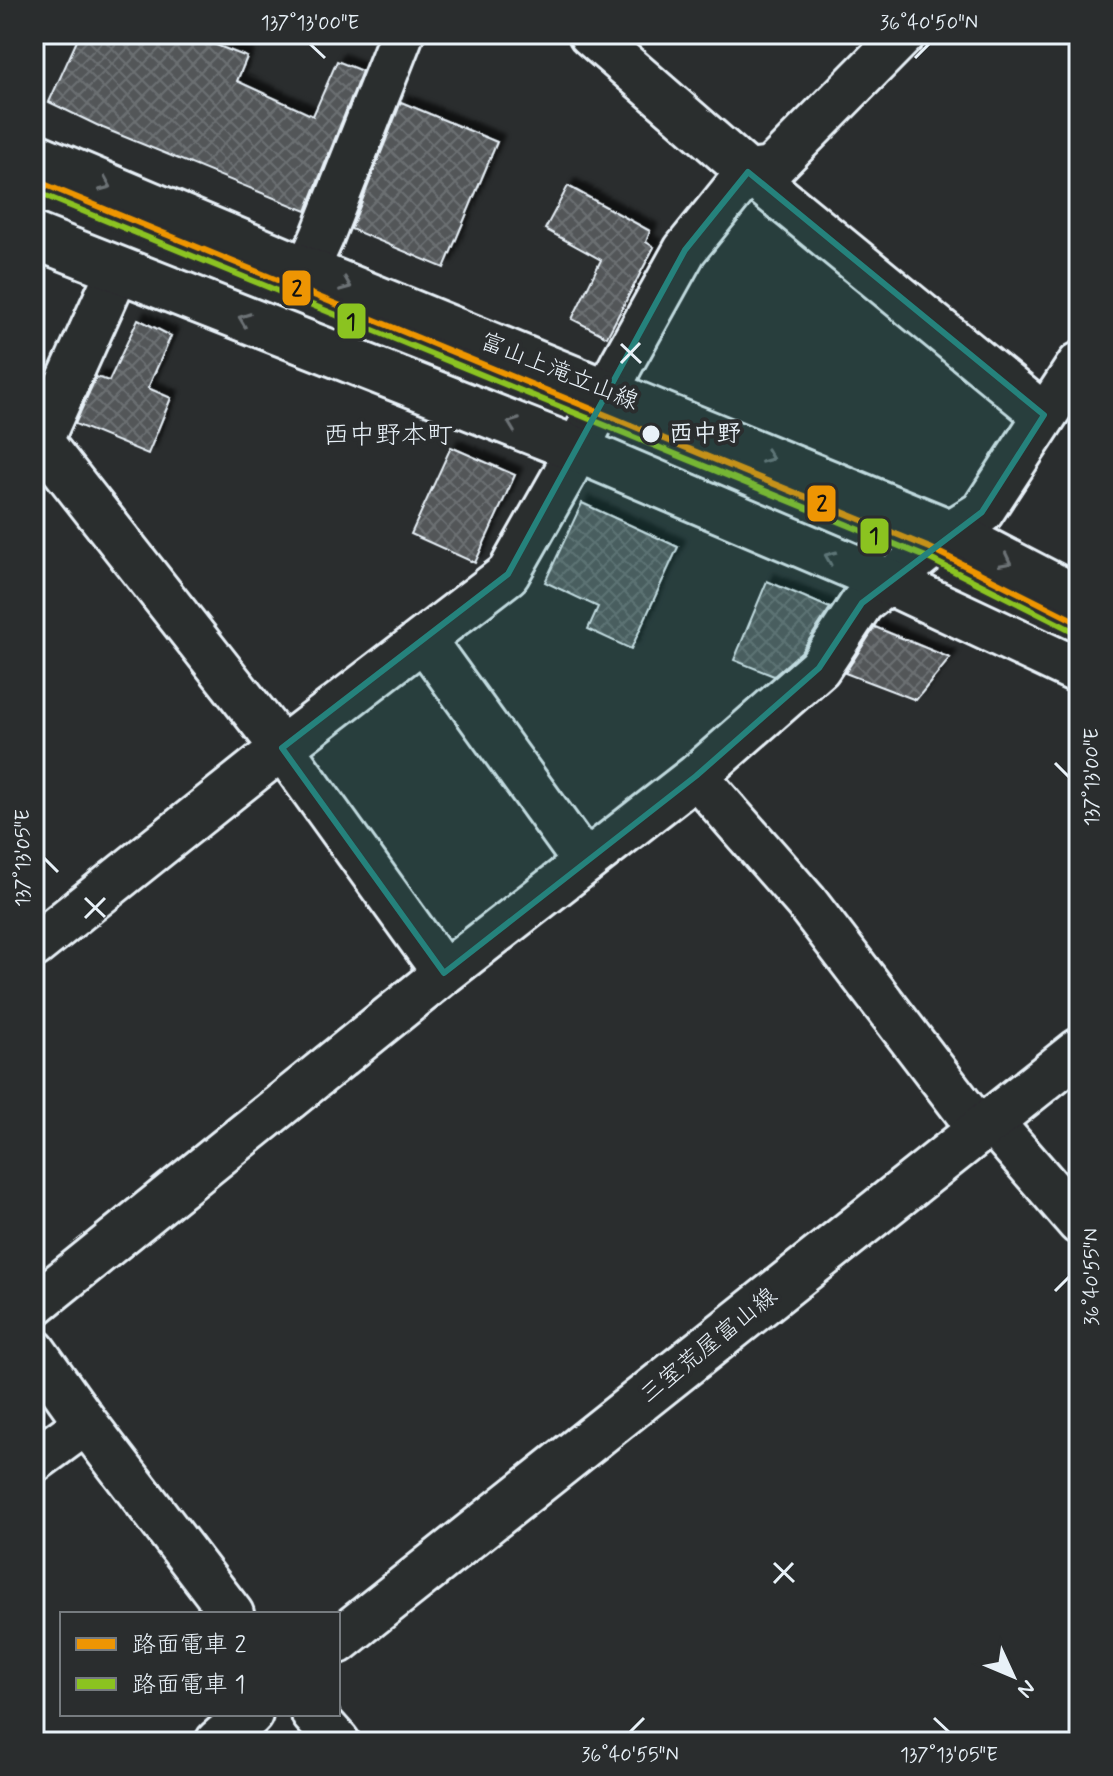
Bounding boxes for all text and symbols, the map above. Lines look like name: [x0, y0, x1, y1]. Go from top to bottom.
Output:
text: 137°13'00"E: [261, 10, 359, 37]
text: 36°40'50"N: [880, 10, 978, 37]
one-way arrow: [98, 175, 112, 192]
line badge: 2: [281, 269, 312, 307]
text: 2: [292, 276, 303, 304]
one-way arrow: [338, 276, 352, 292]
line badge: 1: [336, 302, 367, 340]
text: 1: [346, 309, 356, 337]
one-way arrow: [238, 312, 252, 329]
street label: 富山上滝立山線: [475, 326, 643, 418]
one-way arrow: [507, 417, 521, 434]
district label: 西中野本町: [323, 419, 453, 453]
place label: 西中野: [669, 419, 741, 450]
marker: 西中野: [640, 423, 662, 445]
one-way arrow: [760, 447, 774, 464]
line badge: 2: [806, 484, 837, 523]
text: 2: [817, 491, 828, 519]
line badge: 1: [859, 517, 890, 555]
text: 1: [869, 523, 879, 551]
one-way arrow: [824, 550, 838, 567]
one-way arrow: [998, 551, 1013, 566]
text: 137°13'00"E: [1079, 728, 1106, 826]
text: 137°13'05"E: [10, 809, 37, 907]
text: 36°40'55"N: [1079, 1228, 1106, 1326]
street label: 三室荒屋富山線: [634, 1281, 784, 1411]
legend: [60, 1612, 340, 1716]
text: 路面電車 2: [132, 1630, 246, 1661]
north arrow: [973, 1636, 1053, 1716]
text: 路面電車 1: [132, 1670, 245, 1701]
text: N: [1011, 1674, 1041, 1704]
text: 36°40'55"N: [581, 1742, 679, 1769]
text: 137°13'05"E: [900, 1742, 998, 1769]

